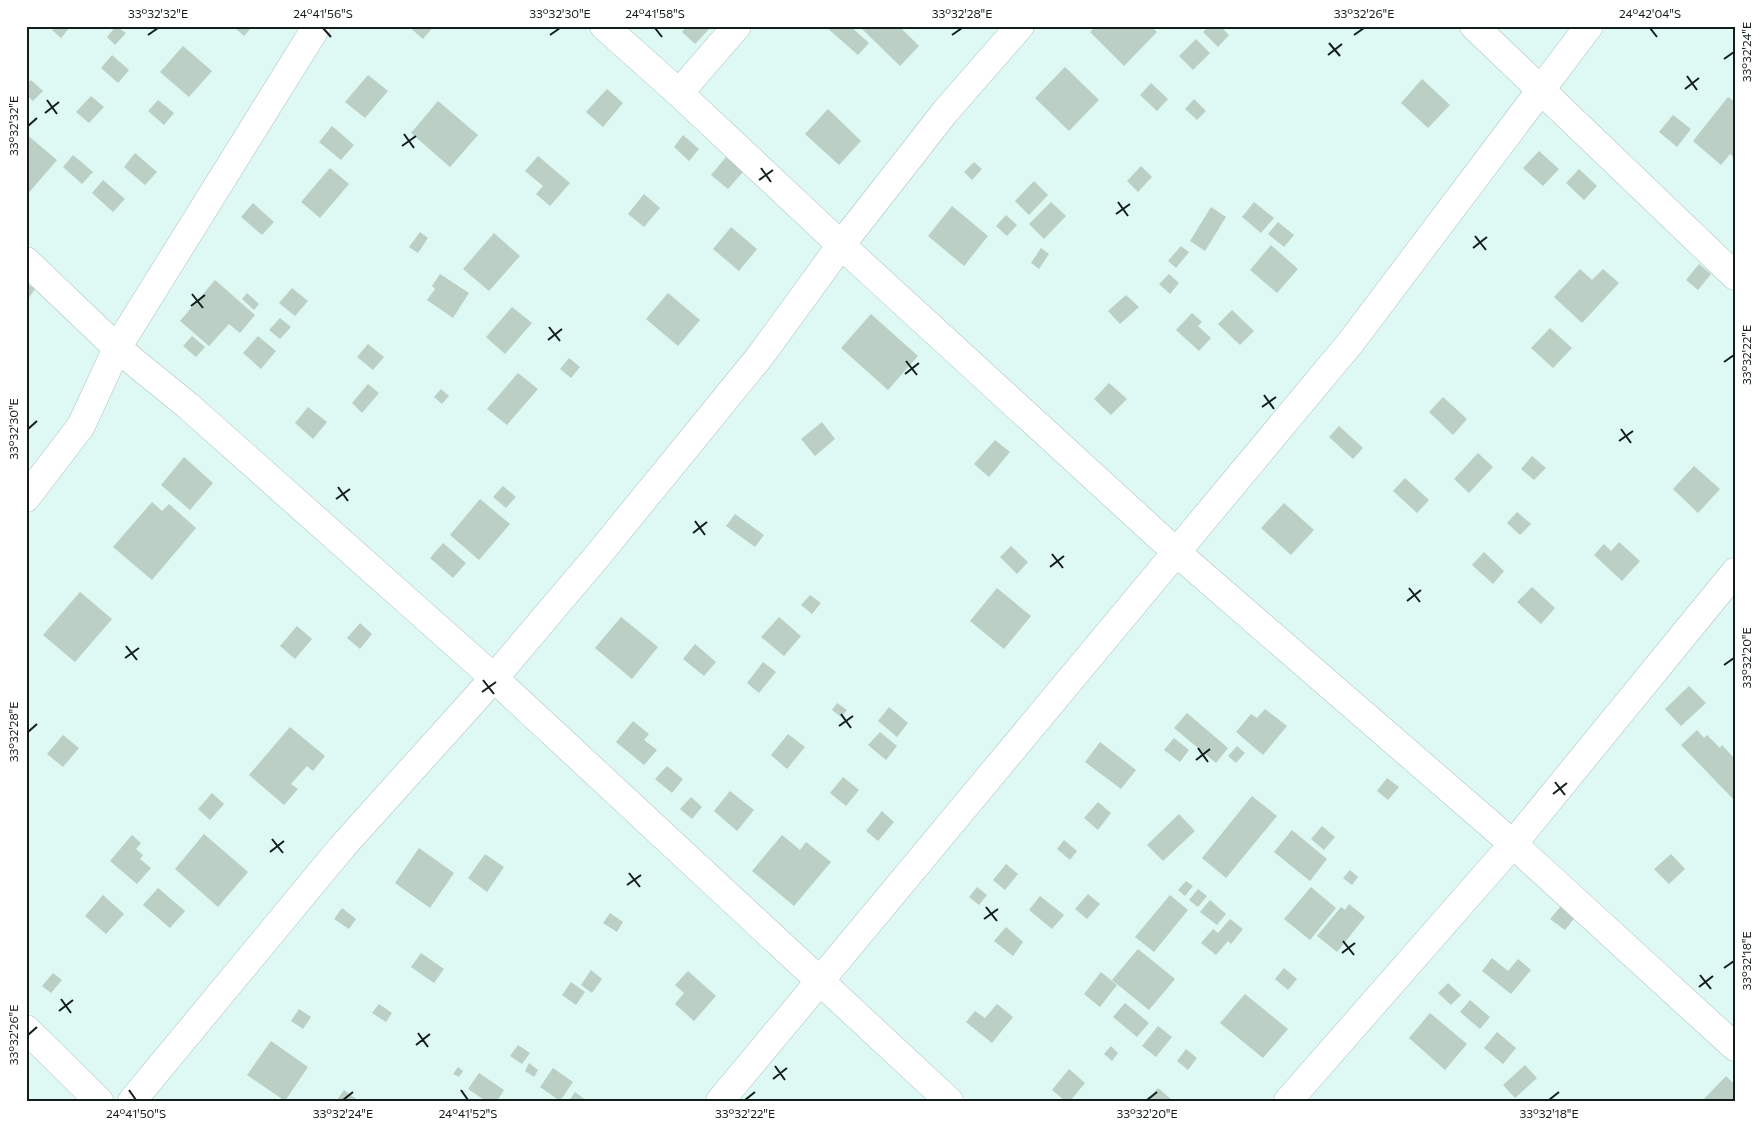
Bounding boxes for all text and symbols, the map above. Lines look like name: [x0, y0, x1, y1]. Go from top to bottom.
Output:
text: 33°32'32"E: [128, 6, 188, 20]
text: 24°41'56"S: [293, 6, 353, 20]
text: 33°32'30"E: [529, 6, 591, 20]
text: 24°41'58"S: [625, 6, 685, 20]
text: 33°32'28"E: [932, 6, 992, 20]
text: 33°32'26"E: [1334, 6, 1394, 20]
text: 24°42'04"S: [1619, 6, 1681, 20]
text: 33°32'24"E: [1739, 22, 1753, 82]
text: 33°32'32"E: [6, 96, 20, 156]
text: 33°32'22"E: [1739, 325, 1753, 385]
text: 33°32'30"E: [6, 398, 20, 460]
text: 33°32'20"E: [1739, 627, 1753, 689]
text: 33°32'28"E: [6, 702, 20, 762]
text: 33°32'18"E: [1739, 931, 1753, 991]
text: 33°32'26"E: [6, 1005, 20, 1065]
text: 24°41'50"S: [106, 1106, 166, 1120]
text: 33°32'24"E: [313, 1106, 373, 1120]
text: 24°41'52"S: [439, 1106, 497, 1120]
text: 33°32'22"E: [715, 1106, 775, 1120]
text: 33°32'20"E: [1116, 1106, 1178, 1120]
text: 33°32'18"E: [1519, 1106, 1579, 1120]

